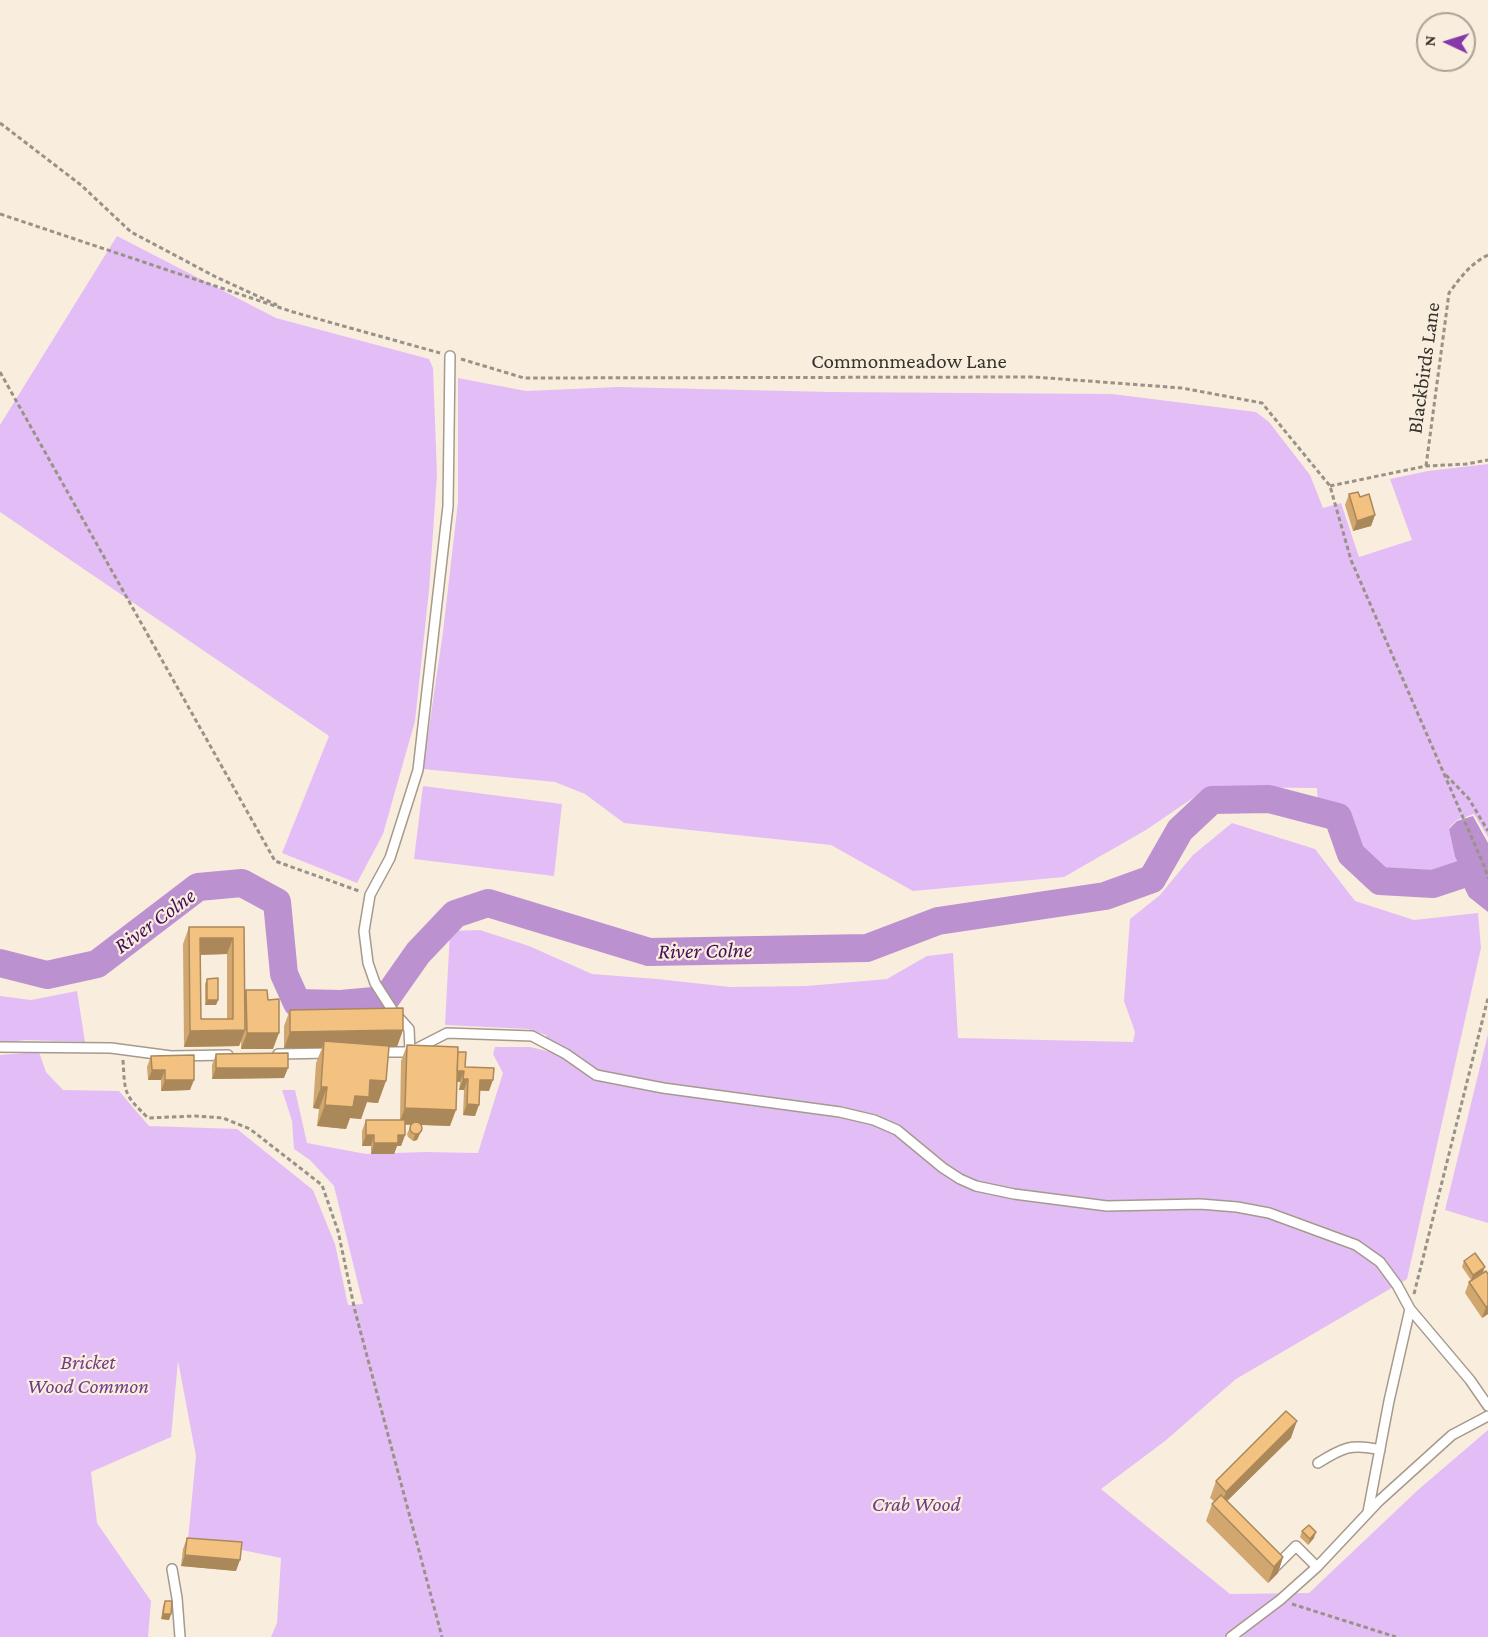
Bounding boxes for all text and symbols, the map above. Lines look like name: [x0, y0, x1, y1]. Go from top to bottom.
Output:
north arrow: [1416, 12, 1476, 72]
text: N: [1421, 35, 1438, 47]
street label: Blackbirds Lane: [1402, 301, 1446, 435]
street label: Commonmeadow Lane: [811, 349, 1007, 375]
water label: River Colne: [109, 883, 201, 959]
water label: River Colne: [658, 937, 752, 965]
park label: Bricket Wood Common: [27, 1350, 149, 1400]
park label: Crab Wood: [872, 1492, 960, 1518]

